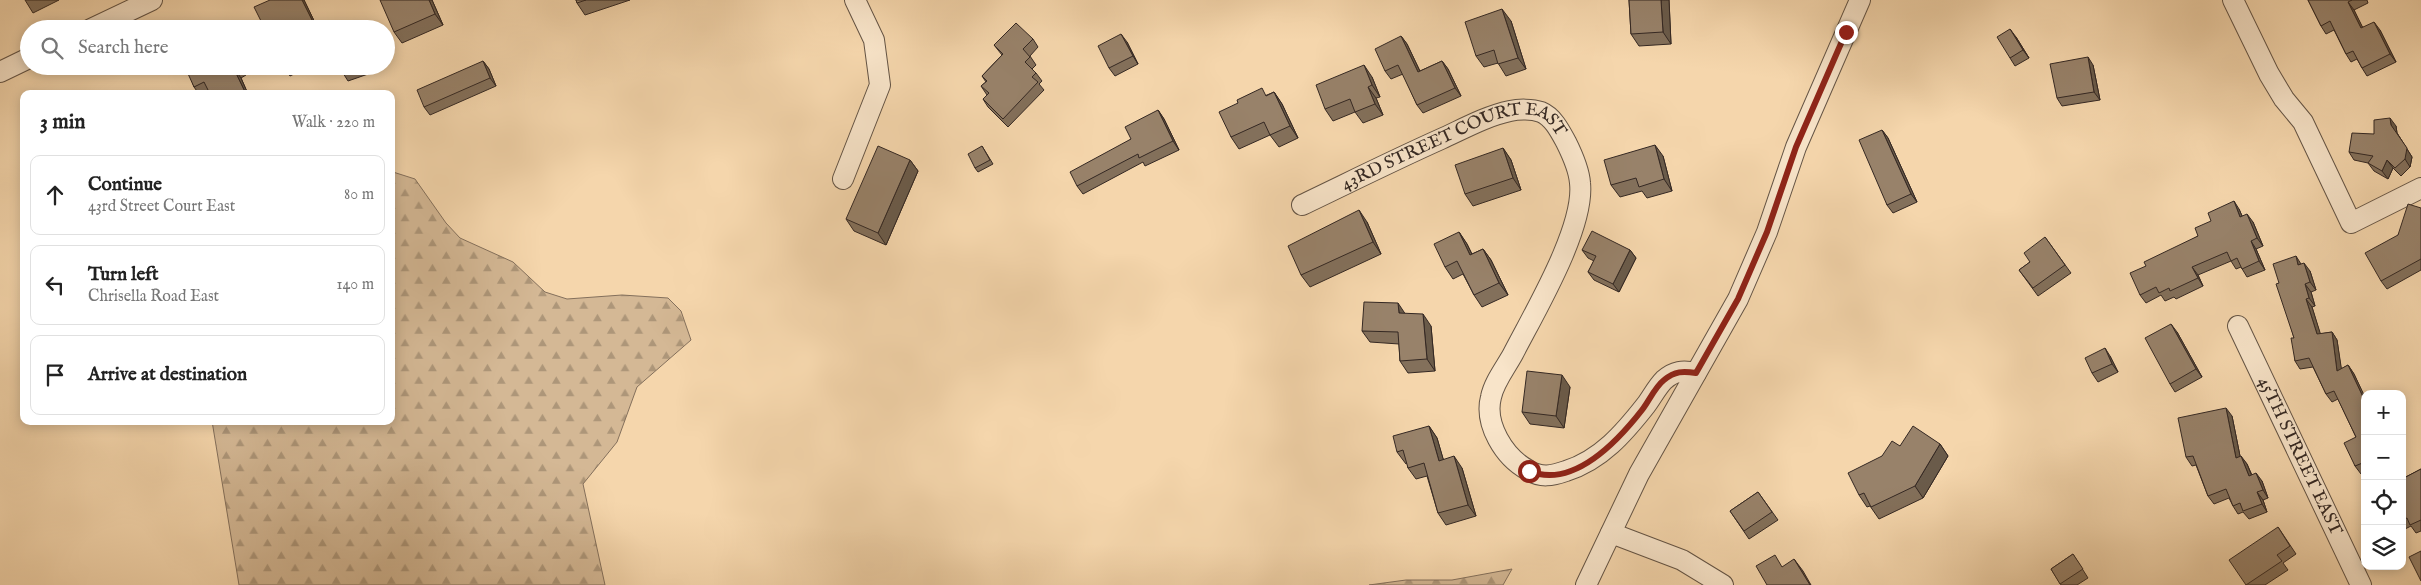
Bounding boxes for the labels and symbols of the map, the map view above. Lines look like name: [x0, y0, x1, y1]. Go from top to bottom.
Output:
route end: [1835, 21, 1858, 44]
street label: 43RD STREET COURT EAST: [1338, 98, 1572, 196]
street label: 45TH STREET EAST: [2252, 373, 2347, 539]
route start: [1518, 460, 1541, 483]

